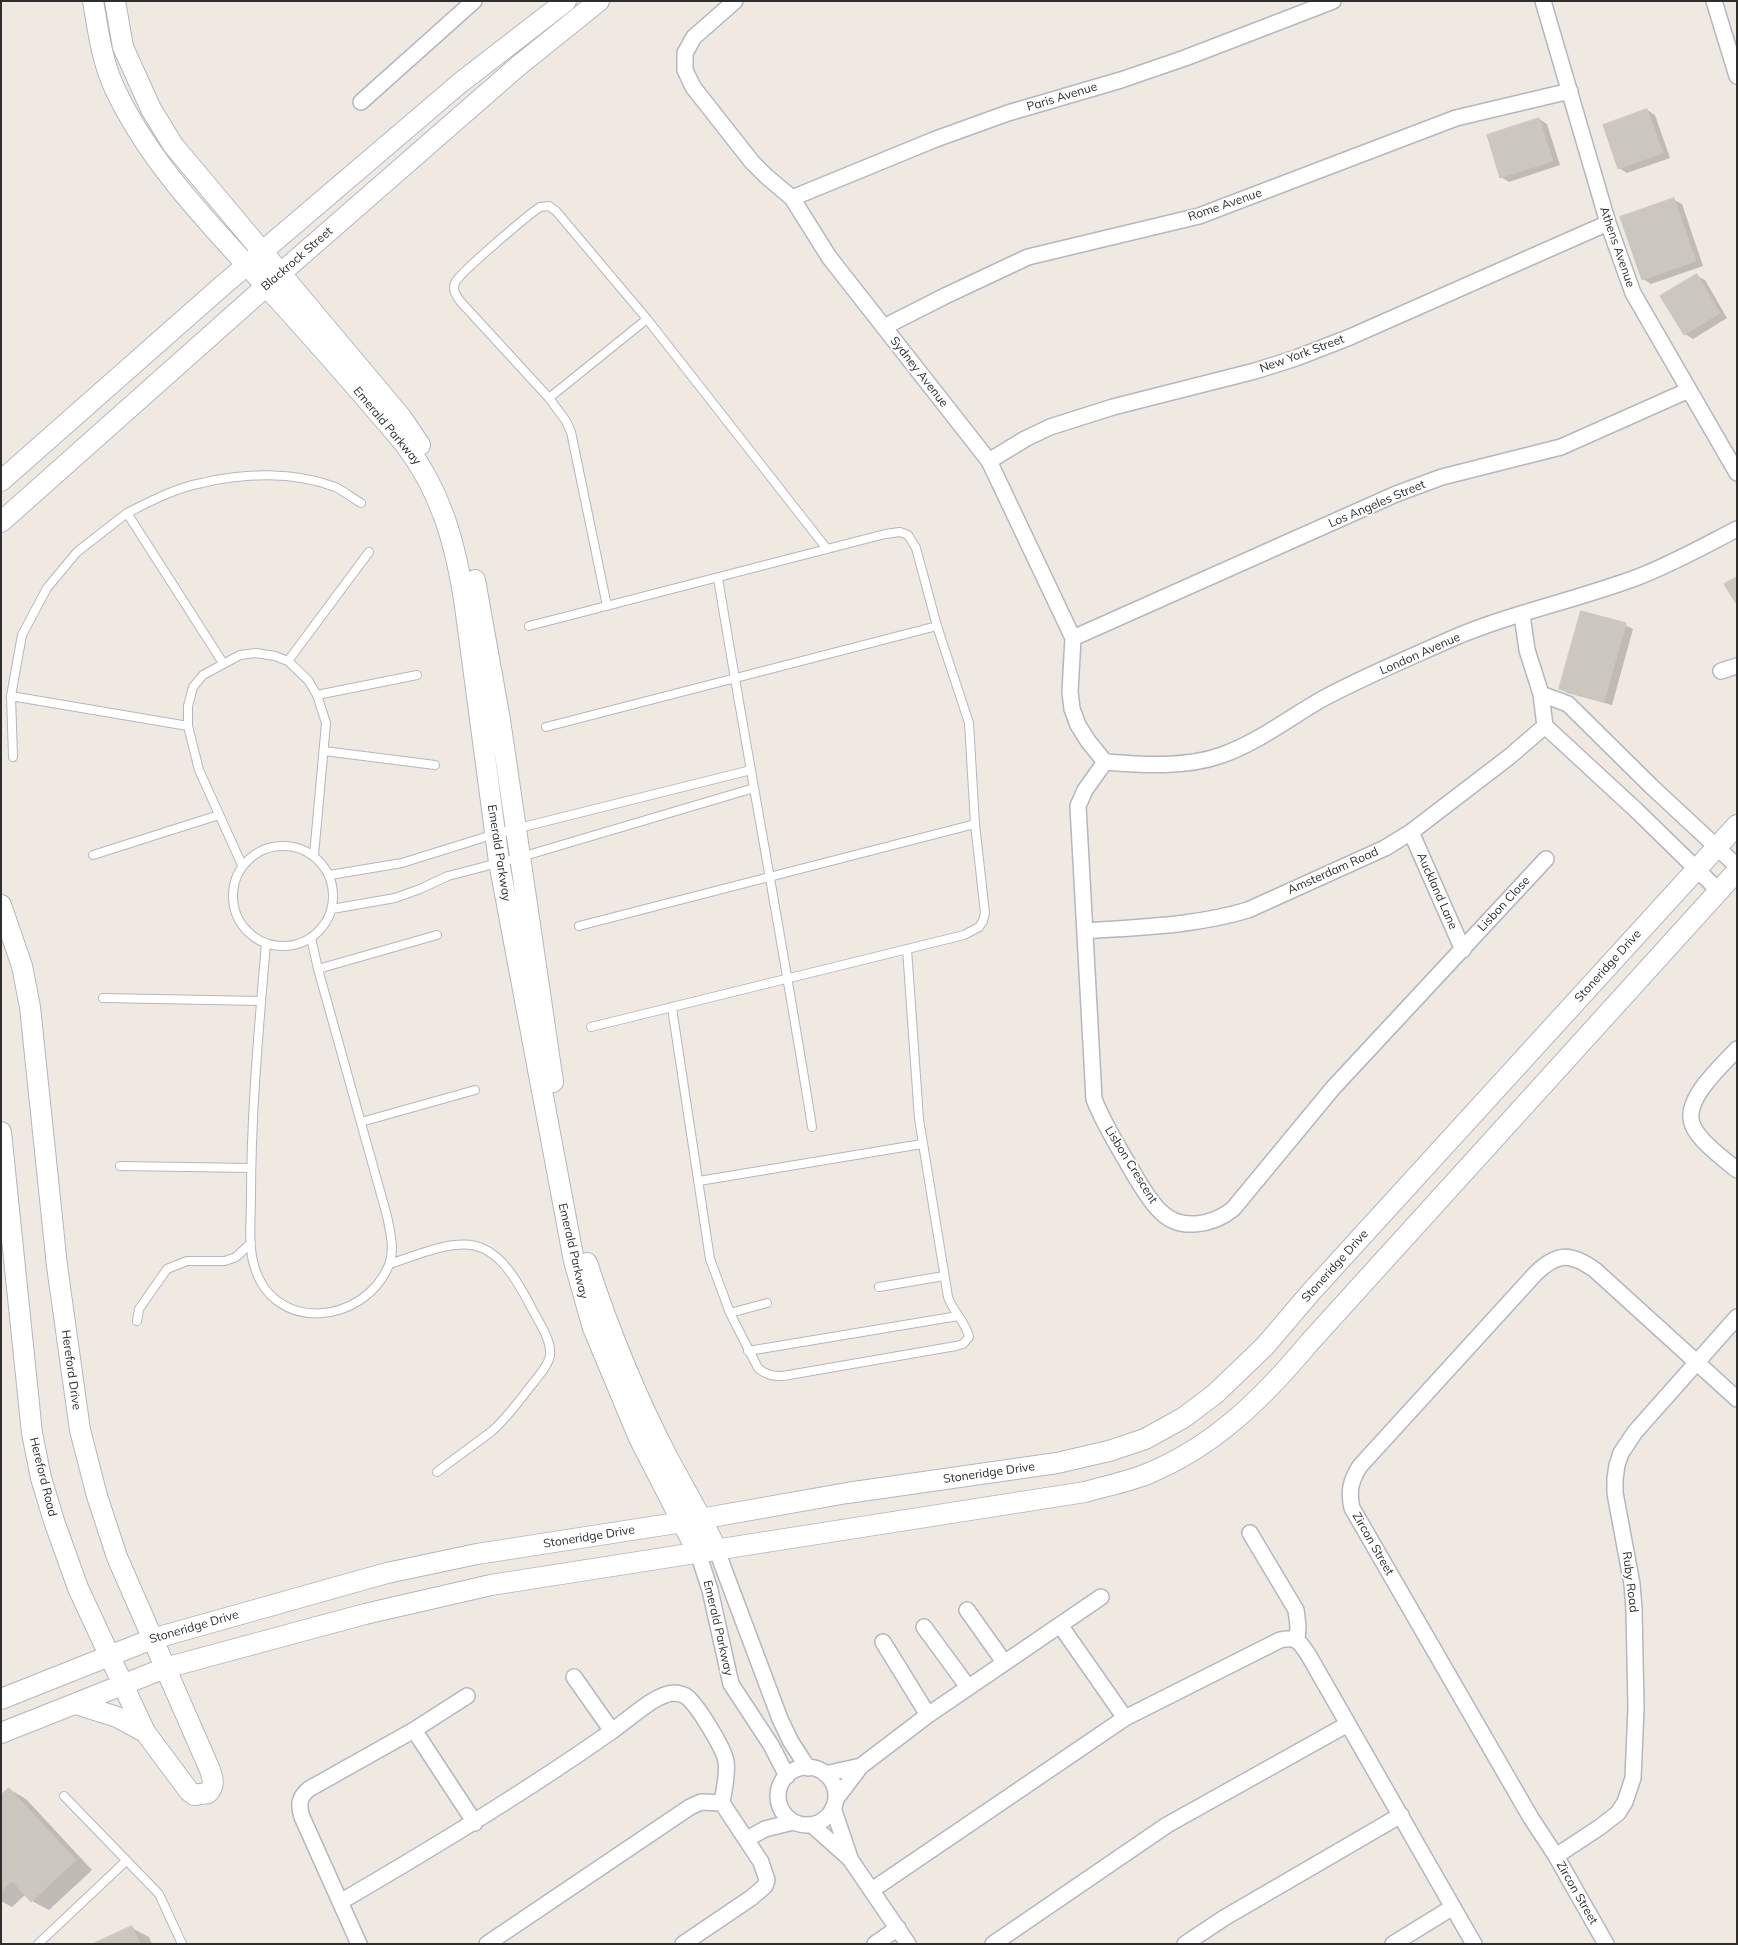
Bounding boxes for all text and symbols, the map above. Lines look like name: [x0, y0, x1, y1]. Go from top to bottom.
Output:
street label: Paris Avenue: [1025, 79, 1099, 115]
street label: Rome Avenue: [1186, 186, 1264, 224]
street label: Athens Avenue: [1596, 205, 1638, 289]
street label: Blackrock Street: [258, 224, 336, 294]
street label: New York Street: [1258, 332, 1346, 376]
street label: Sydney Avenue: [887, 334, 951, 410]
street label: Emerald Parkway: [350, 384, 424, 468]
street label: Los Angeles Street: [1326, 477, 1428, 531]
street label: London Avenue: [1378, 630, 1462, 678]
street label: Emerald Parkway: [484, 804, 514, 902]
street label: Amsterdam Road: [1285, 845, 1381, 897]
street label: Auckland Lane: [1414, 850, 1460, 932]
street label: Lisbon Close: [1475, 874, 1533, 934]
street label: Stoneridge Drive: [1572, 927, 1644, 1005]
street label: Lisbon Crescent: [1102, 1124, 1160, 1206]
street label: Emerald Parkway: [555, 1202, 591, 1300]
street label: Stoneridge Drive: [1299, 1227, 1371, 1305]
street label: Hereford Drive: [58, 1329, 84, 1411]
street label: Hereford Road: [26, 1436, 60, 1518]
street label: Stoneridge Drive: [942, 1459, 1036, 1487]
street label: Zircon Street: [1349, 1510, 1397, 1578]
street label: Stoneridge Drive: [542, 1523, 636, 1551]
street label: Ruby Road: [1619, 1551, 1641, 1613]
street label: Emerald Parkway: [700, 1579, 736, 1677]
street label: Stoneridge Drive: [148, 1607, 240, 1647]
street label: Zircon Street: [1553, 1859, 1601, 1927]

